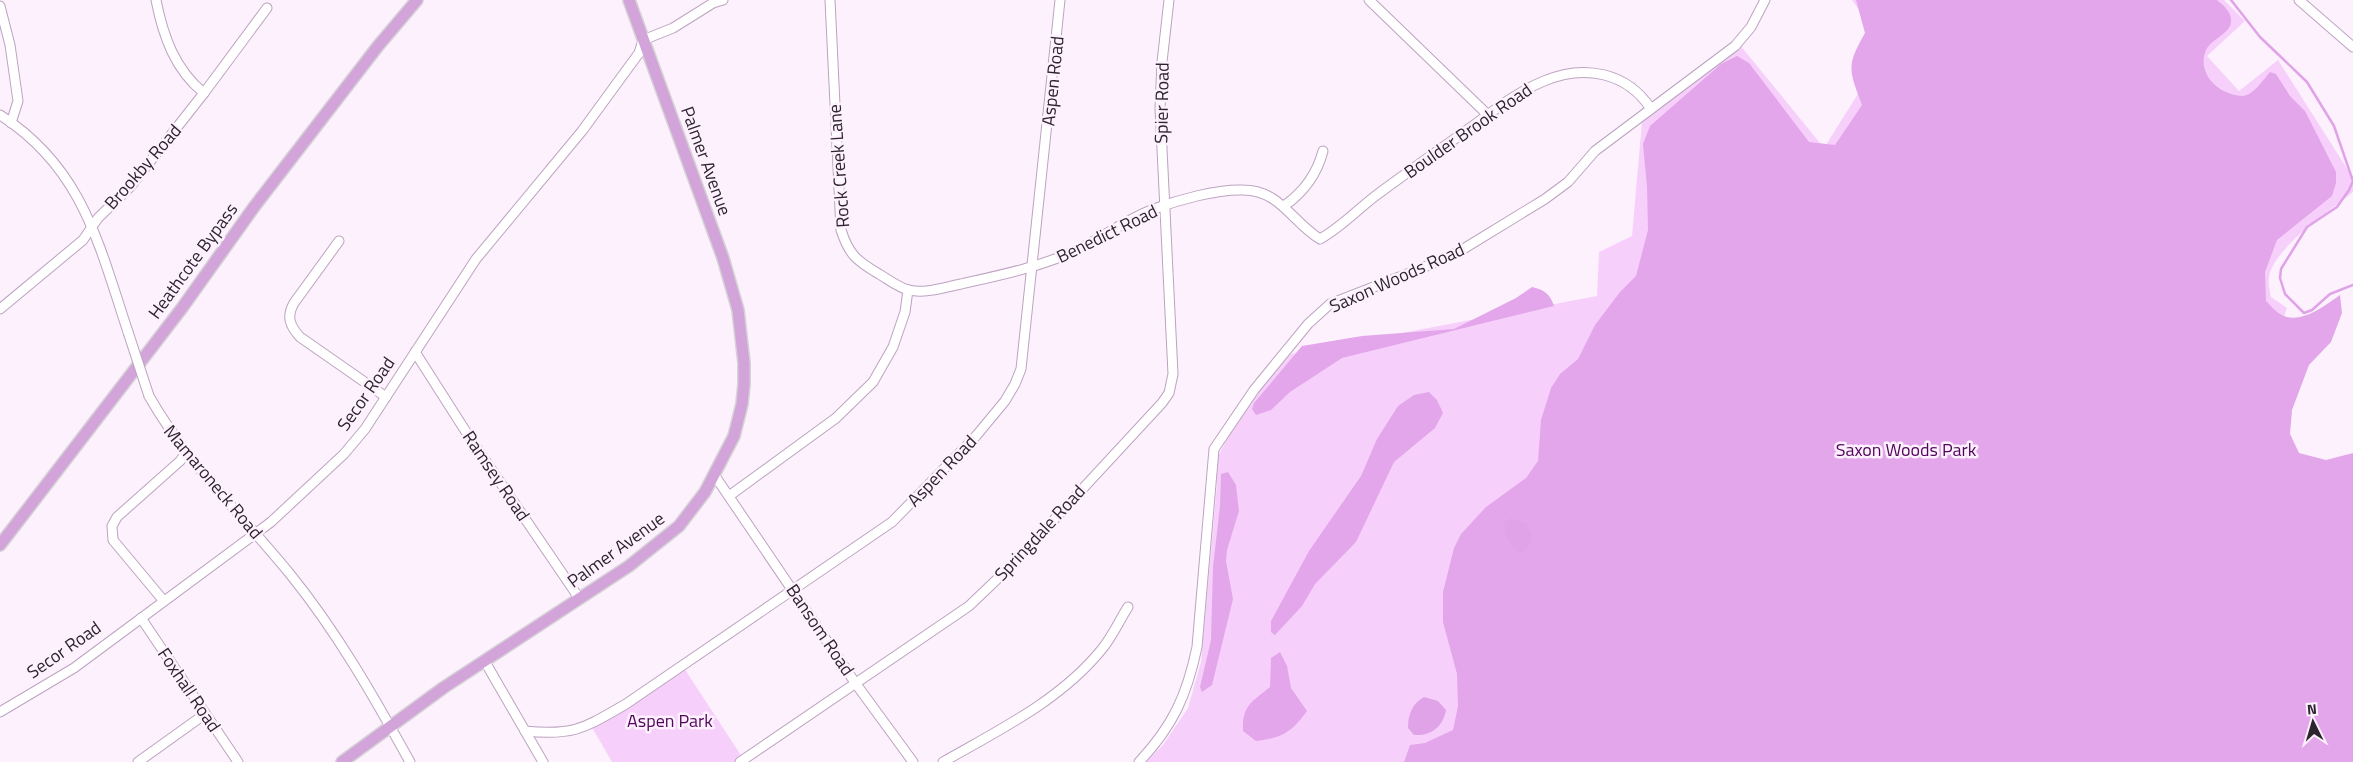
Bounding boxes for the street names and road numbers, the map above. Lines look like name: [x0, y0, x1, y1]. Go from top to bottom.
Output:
street label: Aspen Road: [1034, 35, 1071, 127]
street label: Spier Road: [1147, 62, 1176, 144]
street label: Boulder Brook Road: [1398, 76, 1537, 185]
street label: Palmer Avenue: [674, 102, 739, 219]
street label: Rock Creek Lane: [821, 103, 856, 229]
street label: Brookby Road: [98, 118, 187, 215]
street label: Heathcote Bypass: [141, 197, 244, 324]
street label: Benedict Road: [1052, 197, 1162, 270]
street label: Saxon Woods Road: [1325, 236, 1469, 319]
street label: Secor Road: [330, 351, 401, 436]
street label: Mamaroneck Road: [157, 419, 269, 545]
street label: Ramsey Road: [456, 425, 537, 526]
street label: Aspen Road: [901, 429, 983, 513]
street label: Springdale Road: [988, 478, 1091, 587]
street label: Palmer Avenue: [561, 505, 670, 594]
street label: Bansom Road: [780, 578, 861, 681]
street label: Secor Road: [21, 614, 106, 685]
street label: Foxhall Road: [151, 642, 228, 737]

